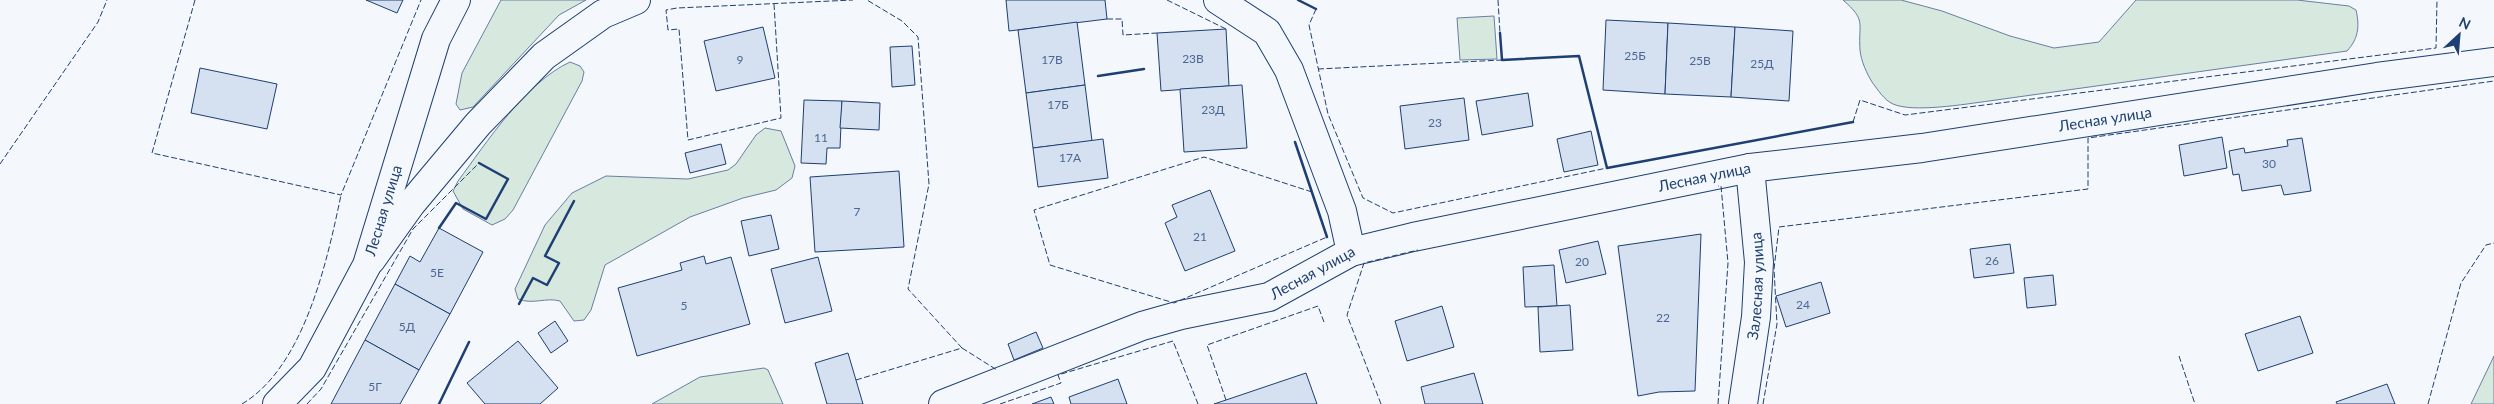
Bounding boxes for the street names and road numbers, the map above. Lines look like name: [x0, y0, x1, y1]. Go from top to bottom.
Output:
street label: Лесная улица: [2056, 102, 2153, 135]
street label: Лесная улица: [1656, 158, 1752, 195]
street label: Лесная улица: [360, 163, 405, 259]
street label: Залесная улица: [1743, 231, 1767, 341]
street label: Лесная улица: [1266, 242, 1358, 303]

